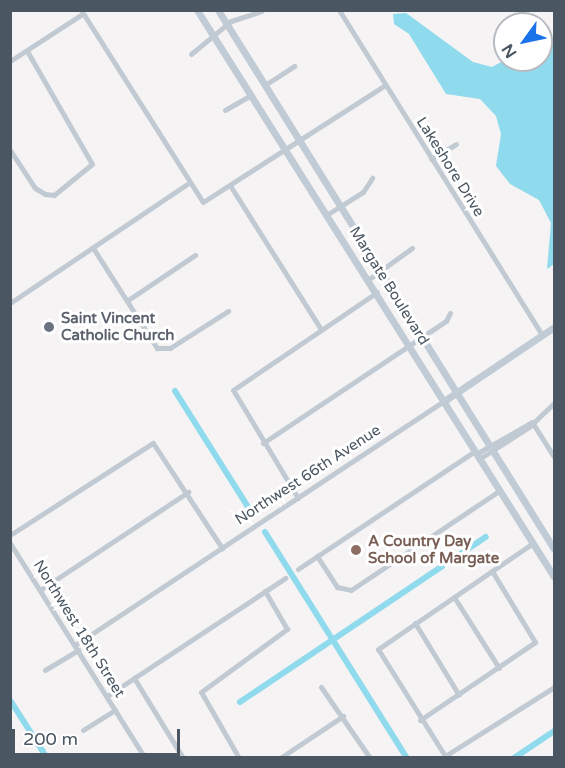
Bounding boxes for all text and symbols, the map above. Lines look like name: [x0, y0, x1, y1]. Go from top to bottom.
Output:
north arrow: [493, 12, 553, 72]
text: N: [498, 40, 521, 62]
street label: Lakeshore Drive: [412, 114, 488, 220]
street label: Margate Boulevard: [345, 223, 433, 349]
place label: Saint Vincent Catholic Church: [61, 309, 174, 344]
marker: Saint Vincent Catholic Church: [42, 320, 56, 334]
street label: Northwest 66th Avenue: [232, 421, 384, 529]
place label: A Country Day School of Margate: [368, 532, 499, 567]
marker: A Country Day School of Margate: [349, 543, 363, 557]
street label: Northwest 18th Street: [29, 557, 129, 701]
scale bar: [15, 717, 183, 755]
text: 200 m: [23, 728, 78, 750]

